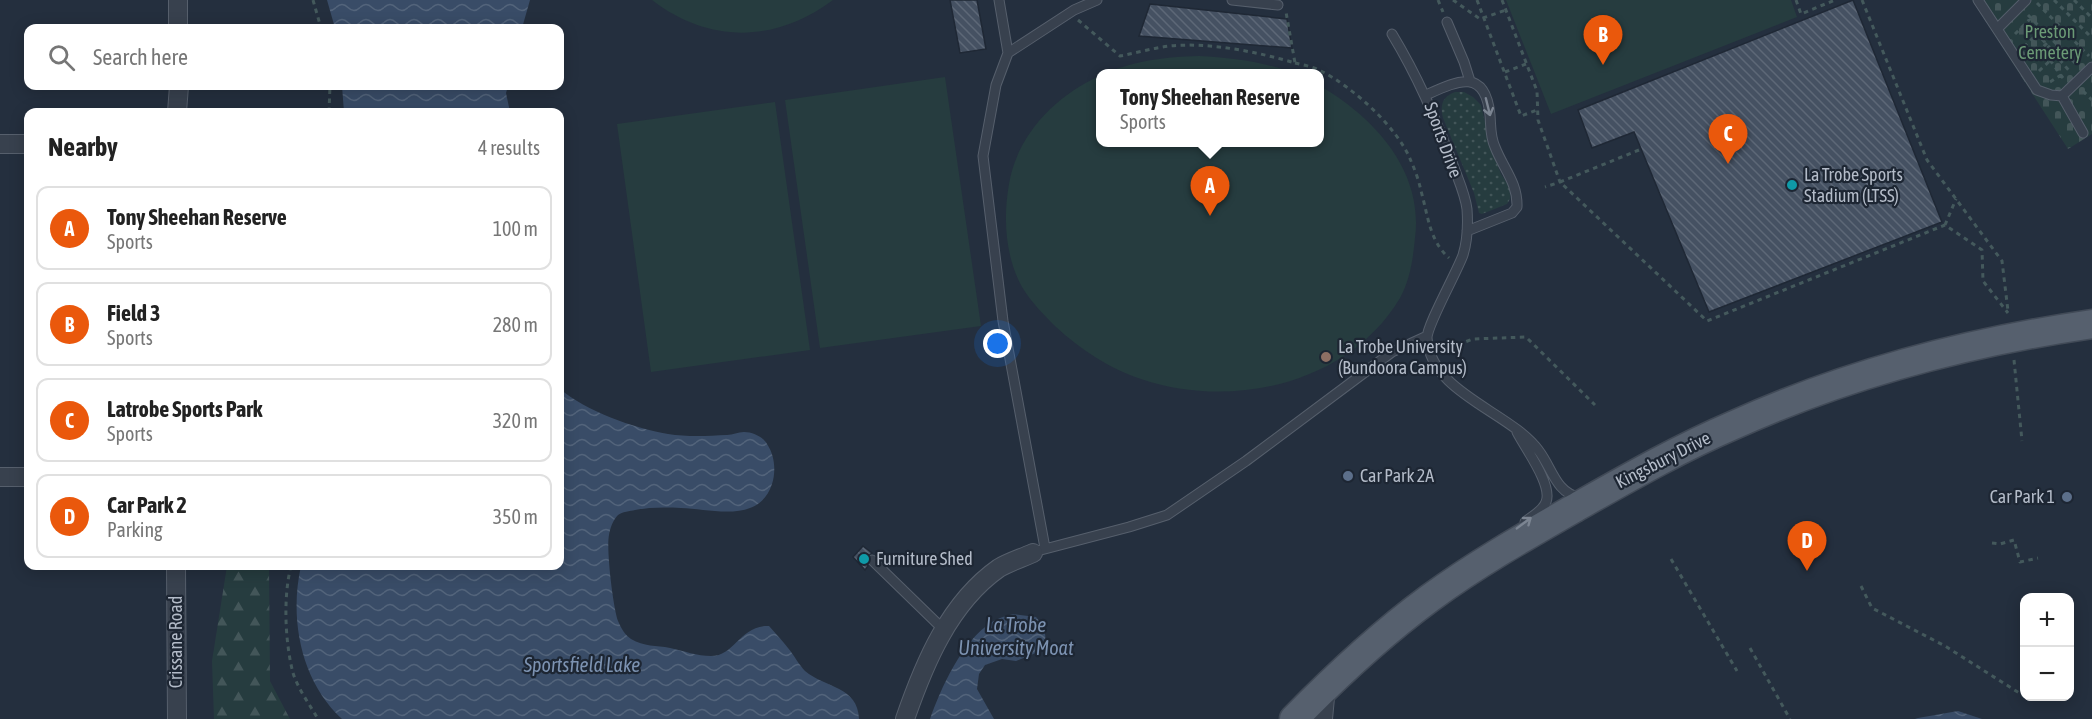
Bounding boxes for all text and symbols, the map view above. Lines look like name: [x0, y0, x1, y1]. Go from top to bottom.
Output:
pin: B: [1584, 16, 1622, 65]
park label: Preston Cemetery: [2018, 21, 2082, 63]
search box: [24, 24, 564, 90]
icon: search: [45, 41, 78, 74]
text: Search here: [93, 44, 188, 70]
popup: [1096, 69, 1324, 147]
text: Tony Sheehan Reserve: [1120, 84, 1300, 110]
one-way arrow: [1482, 97, 1494, 116]
street label: Sports Drive: [1420, 99, 1467, 180]
text: Sports: [1120, 110, 1166, 133]
pin: C: [1708, 114, 1748, 164]
text: Nearby: [48, 132, 118, 162]
text: 4 results: [478, 136, 540, 159]
place label: La Trobe Sports Stadium (LTSS): [1804, 164, 1903, 206]
pin: A: [1190, 166, 1230, 216]
marker: La Trobe Sports Stadium (LTSS): [1785, 178, 1799, 192]
text: Tony Sheehan Reserve: [107, 204, 287, 230]
text: A: [65, 217, 74, 240]
text: 100 m: [493, 217, 538, 240]
text: Sports: [107, 230, 153, 253]
text: Field 3: [107, 300, 160, 326]
text: B: [65, 313, 74, 336]
text: 280 m: [493, 313, 538, 336]
text: Sports: [107, 326, 153, 349]
your location: [983, 329, 1012, 358]
place label: La Trobe University (Bundoora Campus): [1338, 336, 1467, 378]
marker: La Trobe University (Bundoora Campus): [1319, 350, 1333, 364]
text: Latrobe Sports Park: [107, 396, 262, 422]
text: C: [65, 409, 74, 432]
text: 320 m: [493, 409, 538, 432]
text: Sports: [107, 422, 153, 445]
street label: Kingsbury Drive: [1612, 427, 1713, 492]
place label: Car Park 2A: [1360, 465, 1434, 486]
marker: Car Park 2A: [1341, 469, 1355, 483]
place label: Car Park 1: [1990, 486, 2055, 507]
marker: Car Park 1: [2060, 490, 2074, 504]
text: Car Park 2: [107, 492, 187, 518]
text: D: [64, 505, 75, 528]
text: 350 m: [493, 505, 538, 528]
one-way arrow: [1515, 516, 1531, 529]
text: Parking: [107, 518, 163, 541]
pin: D: [1788, 522, 1826, 571]
place label: Furniture Shed: [876, 548, 973, 569]
marker: Furniture Shed: [857, 552, 871, 566]
map controls: [2020, 593, 2074, 701]
button: +: [2020, 593, 2074, 647]
street label: Crissane Road: [165, 596, 186, 688]
water label: La Trobe University Moat: [958, 613, 1074, 659]
button: −: [2020, 647, 2074, 701]
water label: Sportsfield Lake: [523, 653, 640, 676]

